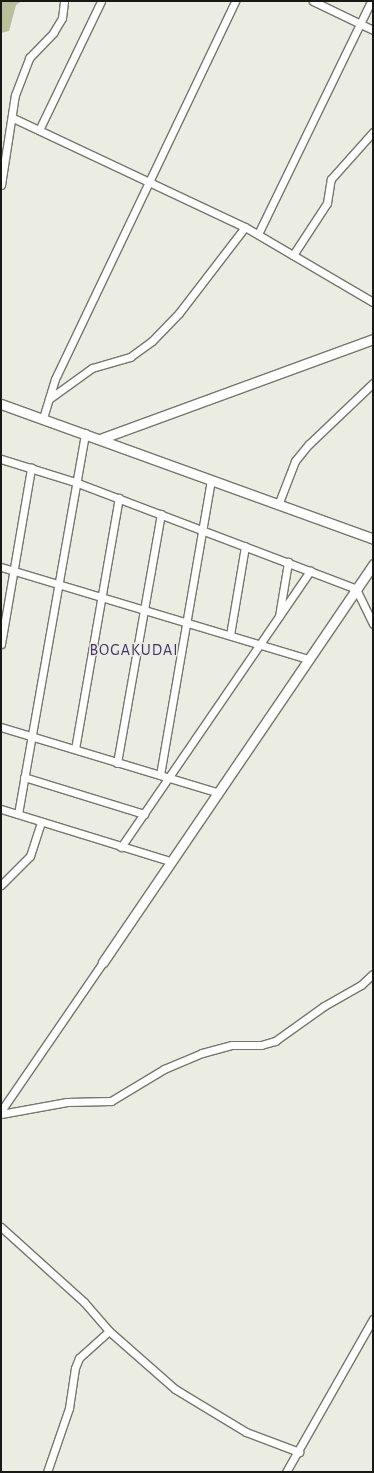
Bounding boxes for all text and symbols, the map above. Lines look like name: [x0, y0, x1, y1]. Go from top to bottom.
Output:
district label: BOGAKUDAI: [89, 640, 179, 660]

